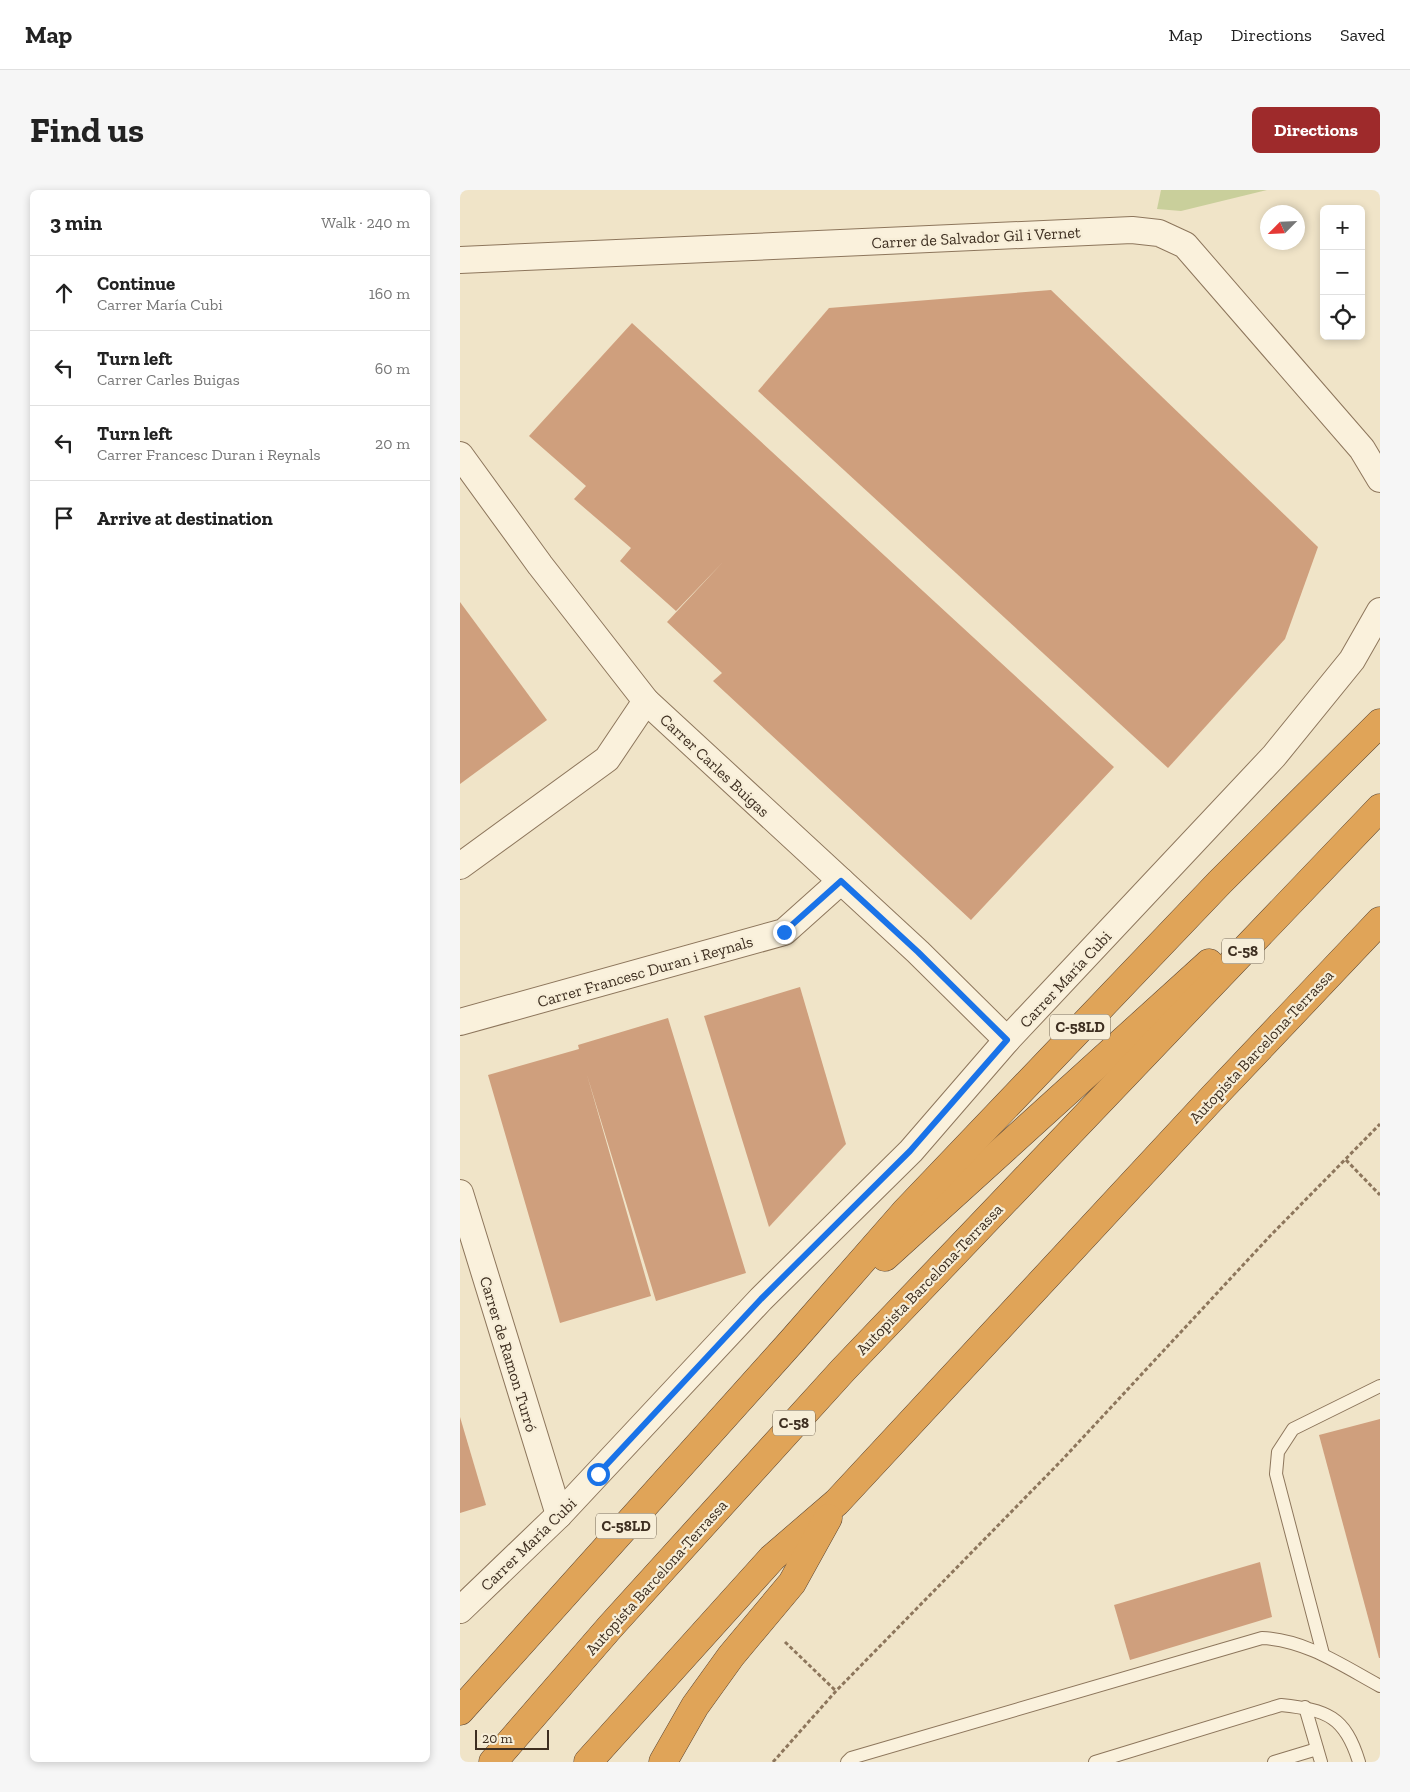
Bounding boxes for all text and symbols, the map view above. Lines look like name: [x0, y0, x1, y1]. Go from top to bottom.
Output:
text: Map: [25, 20, 72, 49]
text: Map: [1168, 24, 1203, 46]
text: Directions: [1231, 24, 1312, 46]
text: Saved: [1340, 24, 1385, 46]
button: Directions: [1252, 107, 1380, 153]
text: Find us: [30, 109, 144, 151]
north arrow: [1260, 205, 1305, 250]
map controls: [1320, 205, 1365, 340]
button: +: [1320, 205, 1365, 250]
text: 3 min: [50, 210, 102, 235]
text: Walk · 240 m: [321, 213, 410, 232]
street label: Carrer de Salvador Gil i Vernet: [871, 223, 1081, 252]
button: −: [1320, 250, 1365, 295]
text: Continue: [97, 272, 175, 295]
icon: ahead: [50, 279, 78, 307]
text: 160 m: [369, 284, 410, 303]
text: Carrer María Cubi: [97, 295, 223, 314]
button: locate: [1320, 295, 1365, 340]
text: Turn left: [97, 347, 172, 370]
icon: left: [50, 354, 78, 382]
text: 60 m: [375, 359, 410, 378]
text: Carrer Carles Buigas: [97, 370, 240, 389]
text: Turn left: [97, 422, 172, 445]
icon: left: [50, 429, 78, 457]
text: 20 m: [375, 434, 410, 453]
text: Carrer Francesc Duran i Reynals: [97, 445, 320, 464]
icon: arrive: [50, 504, 78, 532]
text: Arrive at destination: [97, 507, 273, 530]
street label: Carrer Carles Buigas: [656, 710, 773, 821]
route end: [773, 921, 796, 944]
street label: Carrer María Cubi: [1016, 927, 1116, 1032]
street label: Carrer Francesc Duran i Reynals: [535, 932, 755, 1011]
road number: C-58: [1222, 938, 1264, 964]
street label: Autopista Barcelona-Terrassa: [1185, 966, 1338, 1127]
road number: C-58LD: [1050, 1014, 1110, 1040]
street label: Autopista Barcelona-Terrassa: [852, 1200, 1007, 1359]
street label: Carrer de Ramon Turró: [476, 1274, 541, 1434]
road number: C-58: [773, 1410, 815, 1436]
route start: [587, 1463, 610, 1486]
street label: Carrer María Cubi: [477, 1494, 581, 1595]
street label: Autopista Barcelona-Terrassa: [581, 1495, 731, 1659]
road number: C-58LD: [596, 1514, 656, 1538]
scale bar: [475, 1727, 549, 1750]
text: 20 m: [482, 1730, 513, 1747]

